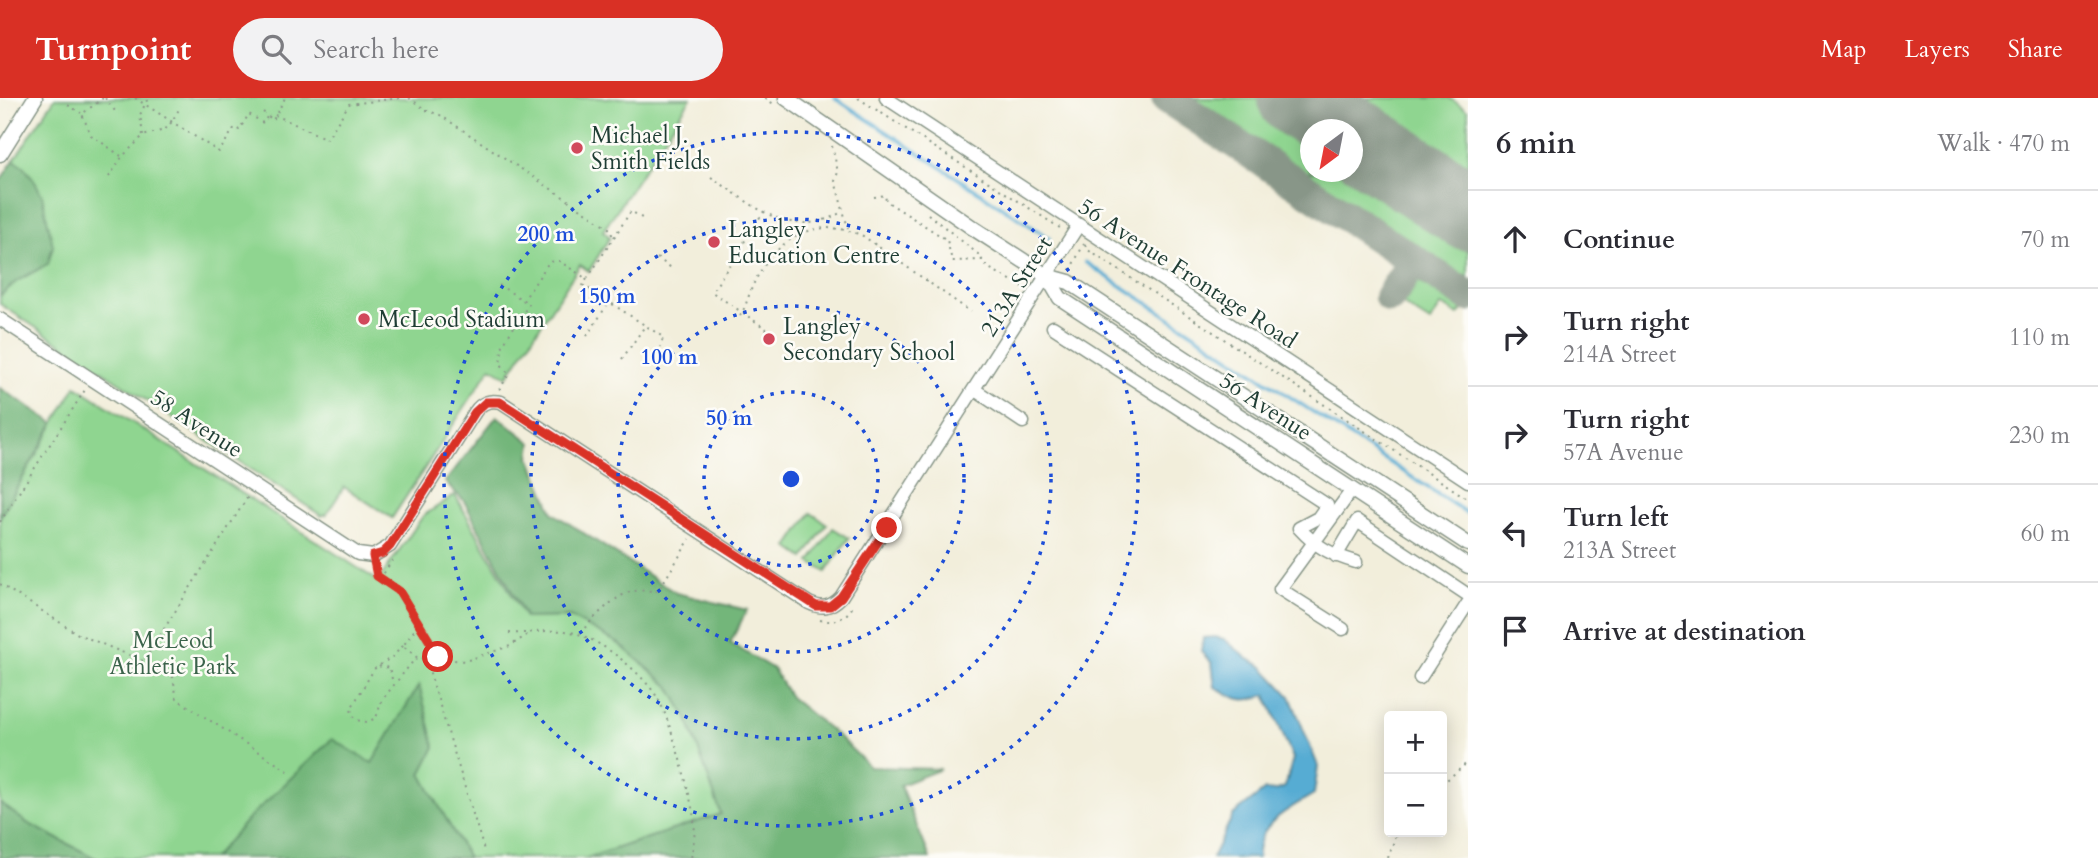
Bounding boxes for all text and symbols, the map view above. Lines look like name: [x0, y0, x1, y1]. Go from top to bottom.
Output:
search box: [233, 18, 723, 81]
text: Turnpoint: [35, 27, 191, 72]
icon: search: [257, 30, 295, 68]
text: Search here: [313, 32, 439, 67]
text: Map: [1821, 33, 1867, 66]
text: Layers: [1905, 33, 1970, 66]
text: Share: [2008, 33, 2063, 66]
north arrow: [1300, 119, 1363, 182]
place label: Michael J. Smith Fields: [591, 120, 710, 177]
text: 6 min: [1496, 123, 1576, 164]
text: Walk · 470 m: [1937, 128, 2070, 159]
marker: Michael J. Smith Fields: [569, 140, 585, 156]
street label: 56 Avenue Frontage Road: [1072, 191, 1304, 356]
place label: Langley Education Centre: [728, 214, 900, 271]
text: 200 m: [517, 220, 575, 249]
icon: ahead: [1496, 220, 1534, 258]
text: Continue: [1563, 222, 1675, 257]
text: 70 m: [2021, 224, 2070, 255]
street label: 213A Street: [973, 230, 1060, 342]
marker: Langley Education Centre: [706, 234, 722, 250]
text: 150 m: [578, 282, 636, 311]
place label: McLeod Stadium: [378, 304, 545, 335]
text: Turn right: [1563, 304, 1690, 339]
marker: McLeod Stadium: [356, 311, 372, 327]
place label: Langley Secondary School: [783, 311, 955, 368]
icon: right: [1496, 318, 1534, 356]
text: 110 m: [2009, 322, 2070, 353]
marker: Langley Secondary School: [761, 331, 777, 347]
text: 214A Street: [1563, 339, 1676, 370]
text: 100 m: [640, 343, 698, 372]
street label: 56 Avenue: [1214, 365, 1318, 448]
street label: 58 Avenue: [145, 382, 249, 465]
text: Turn right: [1563, 402, 1690, 437]
text: 50 m: [706, 404, 753, 433]
icon: right: [1496, 416, 1534, 454]
text: 230 m: [2009, 420, 2070, 451]
text: 57A Avenue: [1563, 437, 1684, 468]
centre of rings: [779, 467, 803, 491]
text: Turn left: [1563, 500, 1668, 535]
route end: [871, 512, 902, 543]
icon: left: [1496, 514, 1534, 552]
text: 60 m: [2021, 518, 2070, 549]
text: 213A Street: [1563, 535, 1676, 566]
icon: arrive: [1496, 612, 1534, 650]
text: Arrive at destination: [1563, 614, 1806, 649]
park label: McLeod Athletic Park: [109, 625, 237, 682]
route start: [422, 641, 453, 672]
map controls: [1384, 711, 1447, 837]
button: +: [1384, 711, 1447, 774]
button: −: [1384, 774, 1447, 837]

